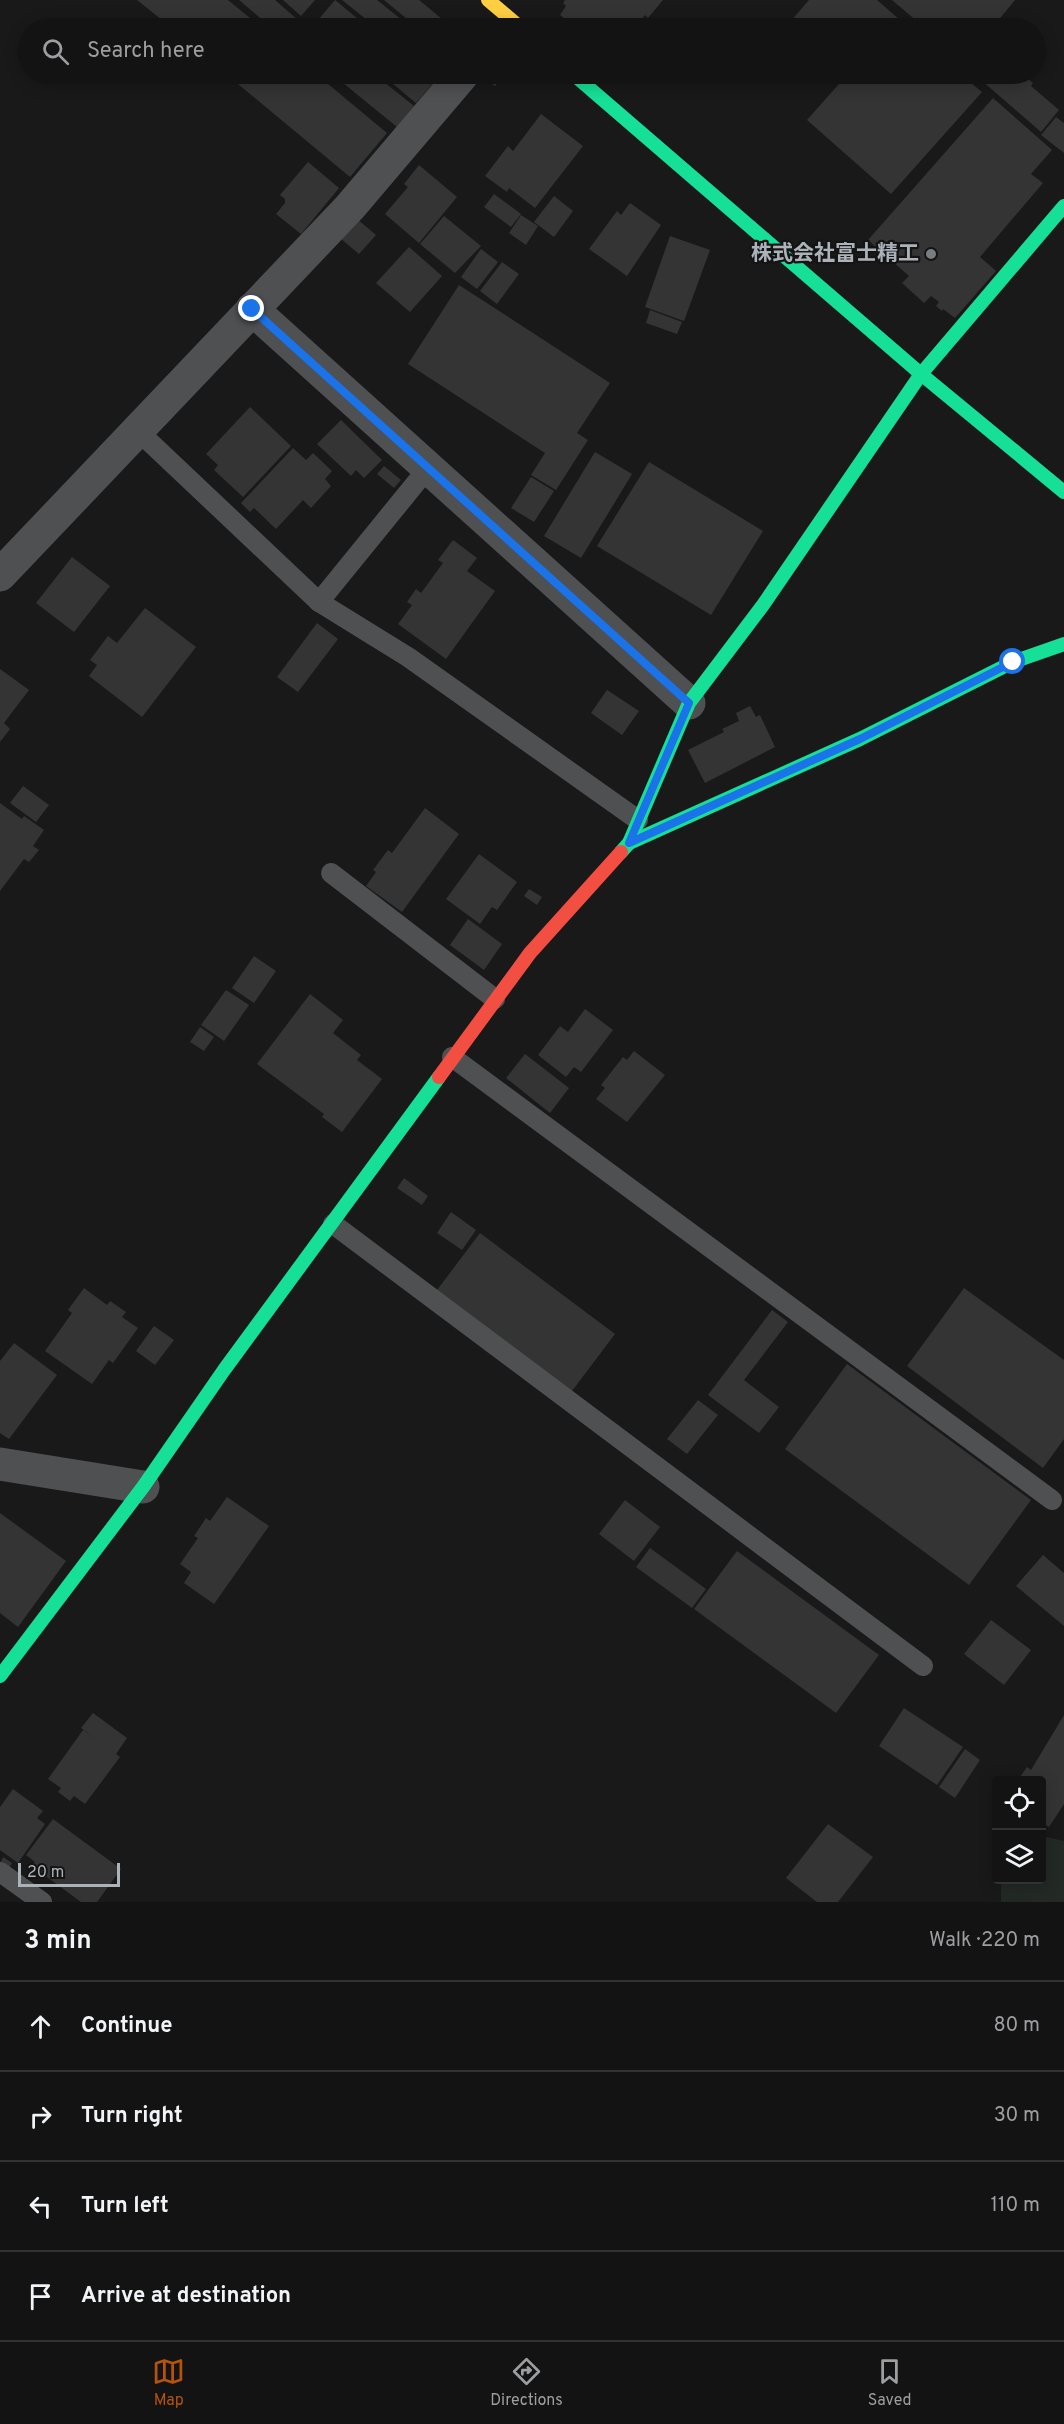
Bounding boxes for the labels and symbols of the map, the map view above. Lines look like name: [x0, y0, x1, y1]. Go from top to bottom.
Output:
place label: 株式会社富士精工: [751, 241, 919, 268]
marker: 株式会社富士精工: [924, 247, 938, 261]
route end: [238, 295, 264, 321]
route start: [999, 648, 1025, 674]
scale bar: [18, 1860, 120, 1888]

